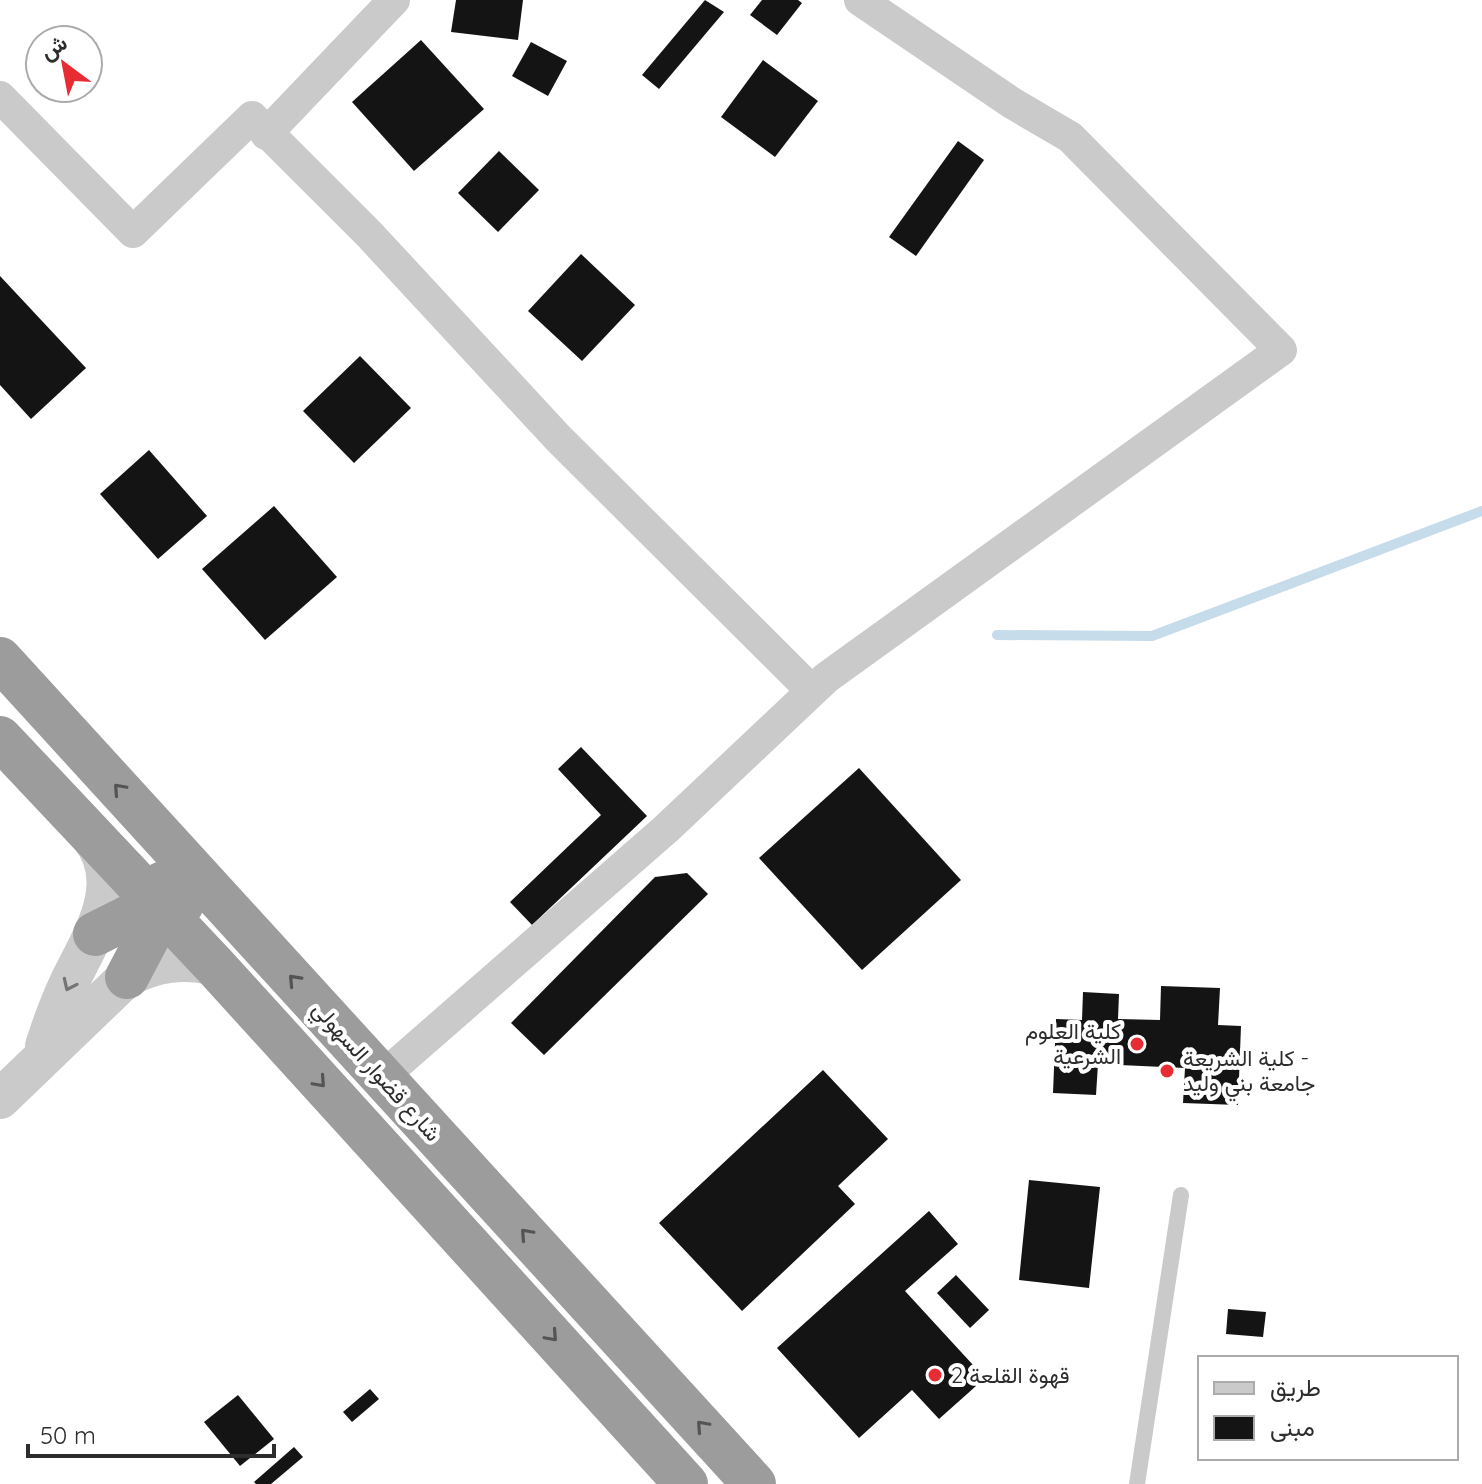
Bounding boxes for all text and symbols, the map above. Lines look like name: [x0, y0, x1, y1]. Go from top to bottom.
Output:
north arrow: [24, 24, 104, 104]
text: ش: [35, 28, 72, 66]
one-way arrow: [113, 784, 128, 798]
one-way arrow: [290, 975, 304, 990]
one-way arrow: [63, 977, 79, 992]
street label: شارع قضوار السهولي: [303, 995, 447, 1150]
place label: كلية العلوم الشرعية: [1025, 1017, 1121, 1070]
marker: كلية العلوم الشرعية: [1128, 1035, 1146, 1053]
place label: كلية الشريعة - جامعة بني وليد: [1183, 1044, 1315, 1102]
marker: كلية الشريعة - جامعة بني وليد: [1158, 1062, 1176, 1080]
one-way arrow: [311, 1073, 326, 1087]
one-way arrow: [522, 1229, 536, 1244]
one-way arrow: [542, 1327, 557, 1342]
legend: [1198, 1356, 1458, 1460]
place label: قهوة القلعة 2: [951, 1361, 1070, 1389]
marker: قهوة القلعة 2: [926, 1366, 944, 1384]
text: طريق: [1270, 1372, 1321, 1403]
scale bar: [28, 1408, 274, 1458]
text: مبنى: [1270, 1412, 1315, 1442]
text: 50 m: [40, 1420, 96, 1450]
one-way arrow: [697, 1421, 711, 1436]

